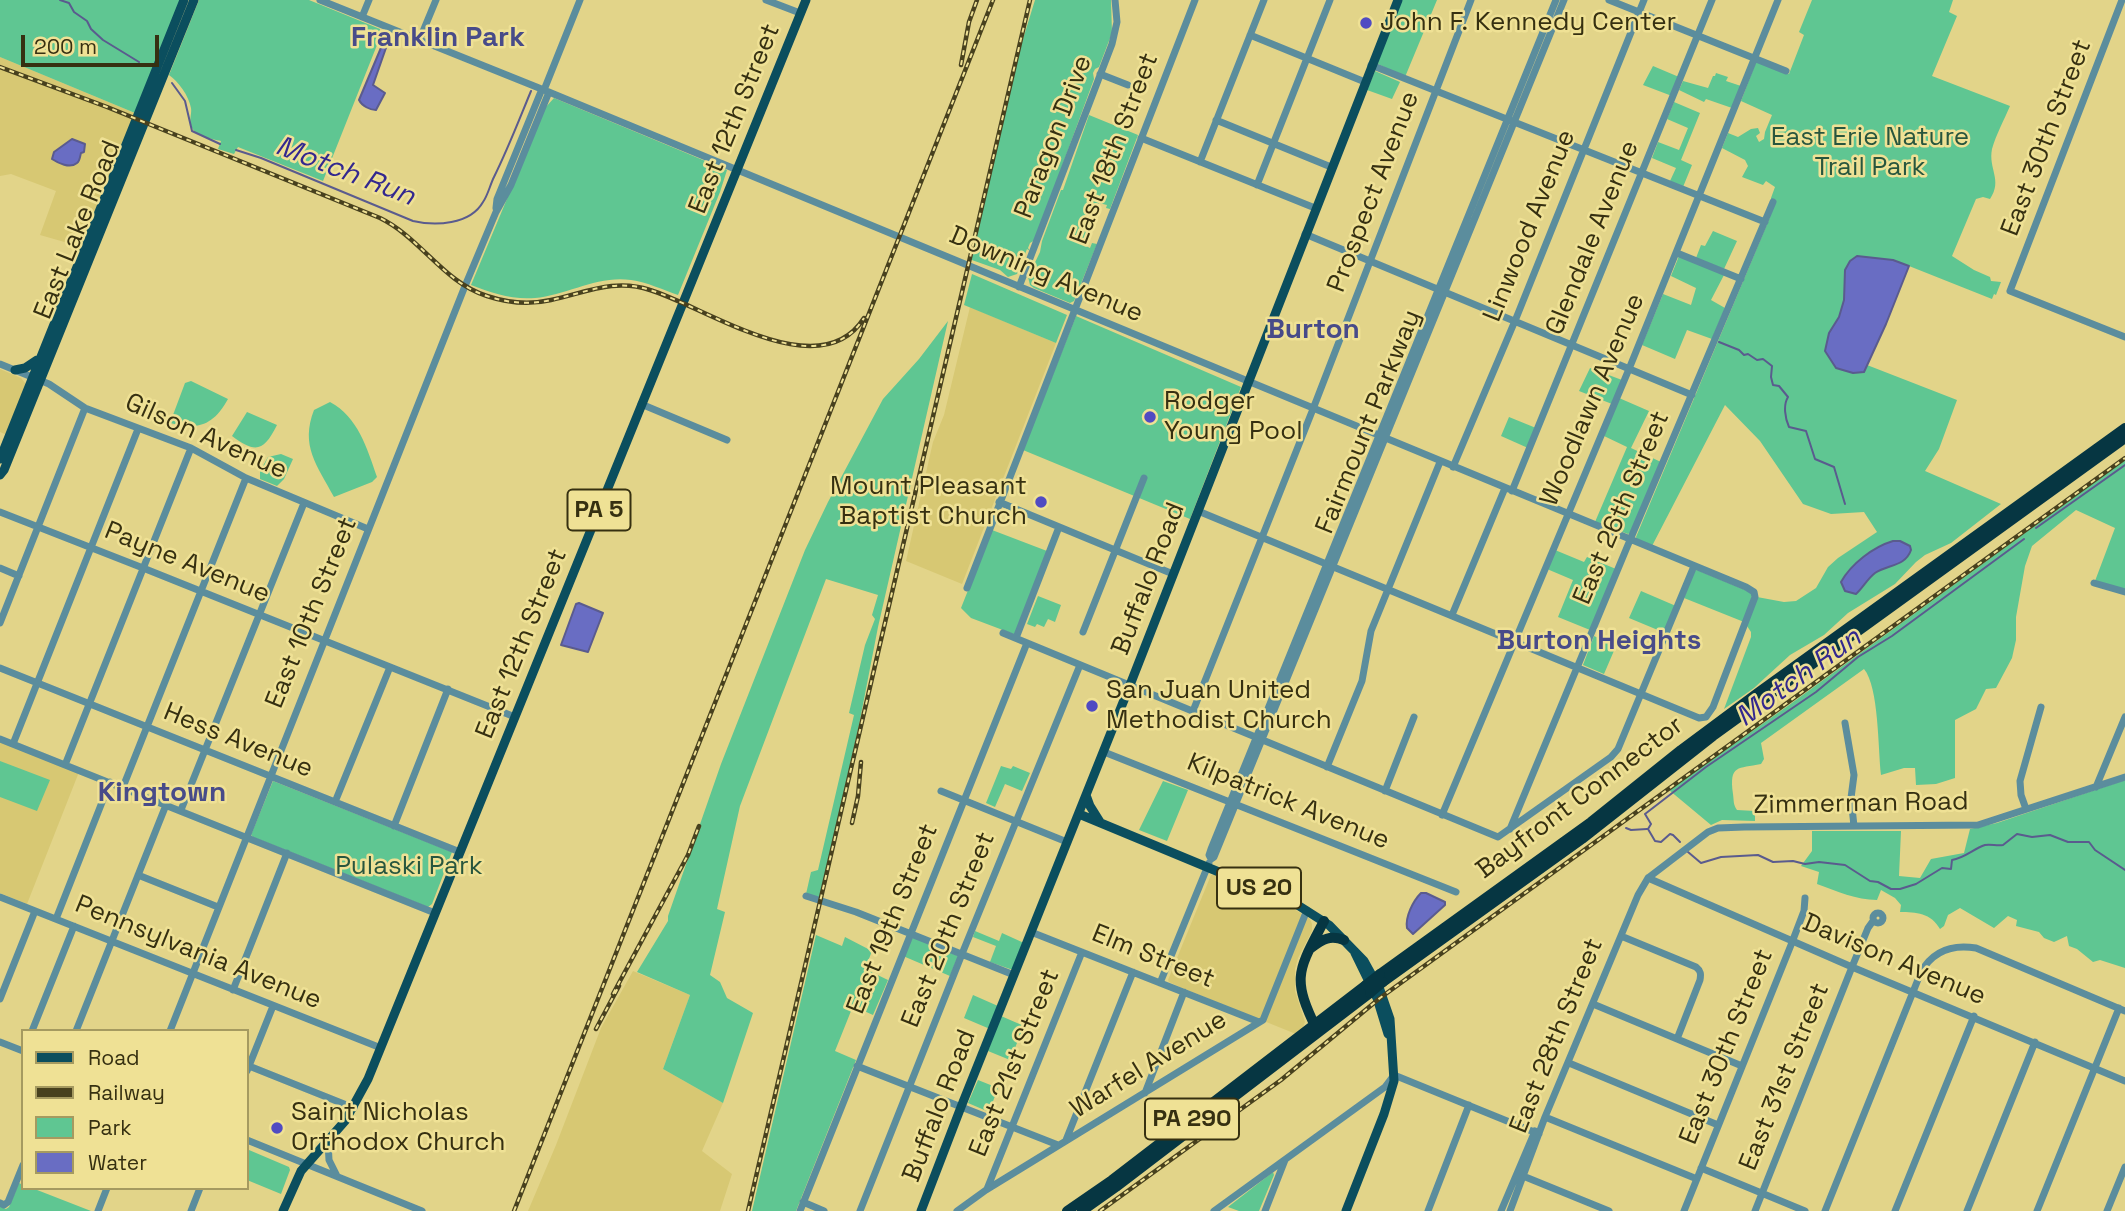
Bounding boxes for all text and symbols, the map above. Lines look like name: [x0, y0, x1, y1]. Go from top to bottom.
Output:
place label: John F. Kennedy Center: [1380, 7, 1676, 39]
marker: John F. Kennedy Center: [1358, 15, 1374, 31]
street label: East 12th Street: [683, 19, 787, 219]
scale bar: [24, 21, 163, 65]
district label: Franklin Park: [351, 21, 525, 55]
text: 200 m: [34, 33, 97, 60]
street label: East 30th Street: [1995, 35, 2099, 241]
street label: East 18th Street: [1064, 49, 1166, 249]
street label: Paragon Drive: [1009, 51, 1099, 223]
street label: Prospect Avenue: [1321, 87, 1427, 297]
park label: East Erie Nature Trail Park: [1771, 122, 1969, 184]
street label: Linwood Avenue: [1477, 125, 1583, 327]
water label: Motch Run: [271, 130, 419, 214]
street label: East Lake Road: [28, 136, 128, 324]
street label: Glendale Avenue: [1540, 136, 1646, 340]
street label: Downing Avenue: [944, 220, 1148, 330]
street label: Woodlawn Avenue: [1534, 289, 1652, 511]
street label: Fairmount Parkway: [1310, 305, 1428, 539]
district label: Burton: [1266, 313, 1360, 347]
place label: Rodger Young Pool: [1164, 386, 1303, 448]
street label: Gilson Avenue: [120, 387, 292, 487]
street label: East 26th Street: [1567, 407, 1677, 609]
marker: Rodger Young Pool: [1142, 409, 1158, 425]
place label: Mount Pleasant Baptist Church: [830, 471, 1027, 532]
road number: PA 5: [568, 490, 630, 530]
marker: Mount Pleasant Baptist Church: [1033, 494, 1049, 510]
street label: Buffalo Road: [1106, 498, 1192, 660]
street label: East 10th Street: [259, 513, 365, 713]
street label: Payne Avenue: [100, 516, 274, 610]
street label: East 12th Street: [470, 544, 574, 744]
water label: Motch Run: [1730, 621, 1868, 735]
district label: Burton Heights: [1497, 624, 1701, 658]
place label: San Juan United Methodist Church: [1106, 675, 1332, 736]
street label: Hess Avenue: [159, 697, 317, 785]
marker: San Juan United Methodist Church: [1084, 698, 1100, 714]
street label: Bayfront Connector: [1470, 710, 1690, 886]
street label: Kilpatrick Avenue: [1182, 747, 1394, 857]
district label: Kingtown: [98, 776, 226, 810]
street label: Zimmerman Road: [1753, 787, 1969, 821]
street label: East 19th Street: [841, 819, 945, 1019]
street label: East 20th Street: [896, 828, 1002, 1032]
park label: Pulaski Park: [335, 851, 483, 883]
road number: US 20: [1217, 868, 1301, 908]
street label: Pennsylvania Avenue: [70, 889, 326, 1017]
street label: Davison Avenue: [1798, 907, 1990, 1013]
street label: Elm Street: [1087, 918, 1219, 996]
street label: East 28th Street: [1504, 934, 1610, 1138]
street label: East 30th Street: [1674, 945, 1780, 1149]
street label: East 21st Street: [963, 965, 1067, 1161]
street label: East 31st Street: [1733, 979, 1837, 1175]
street label: Warfel Avenue: [1065, 1005, 1233, 1125]
street label: Buffalo Road: [897, 1025, 983, 1187]
legend: [21, 1029, 248, 1190]
text: Road: [88, 1044, 140, 1071]
text: Railway: [88, 1079, 165, 1106]
place label: Saint Nicholas Orthodox Church: [291, 1097, 505, 1158]
road number: PA 290: [1145, 1098, 1239, 1140]
text: Park: [88, 1114, 132, 1141]
marker: Saint Nicholas Orthodox Church: [269, 1120, 285, 1136]
text: Water: [88, 1149, 147, 1176]

